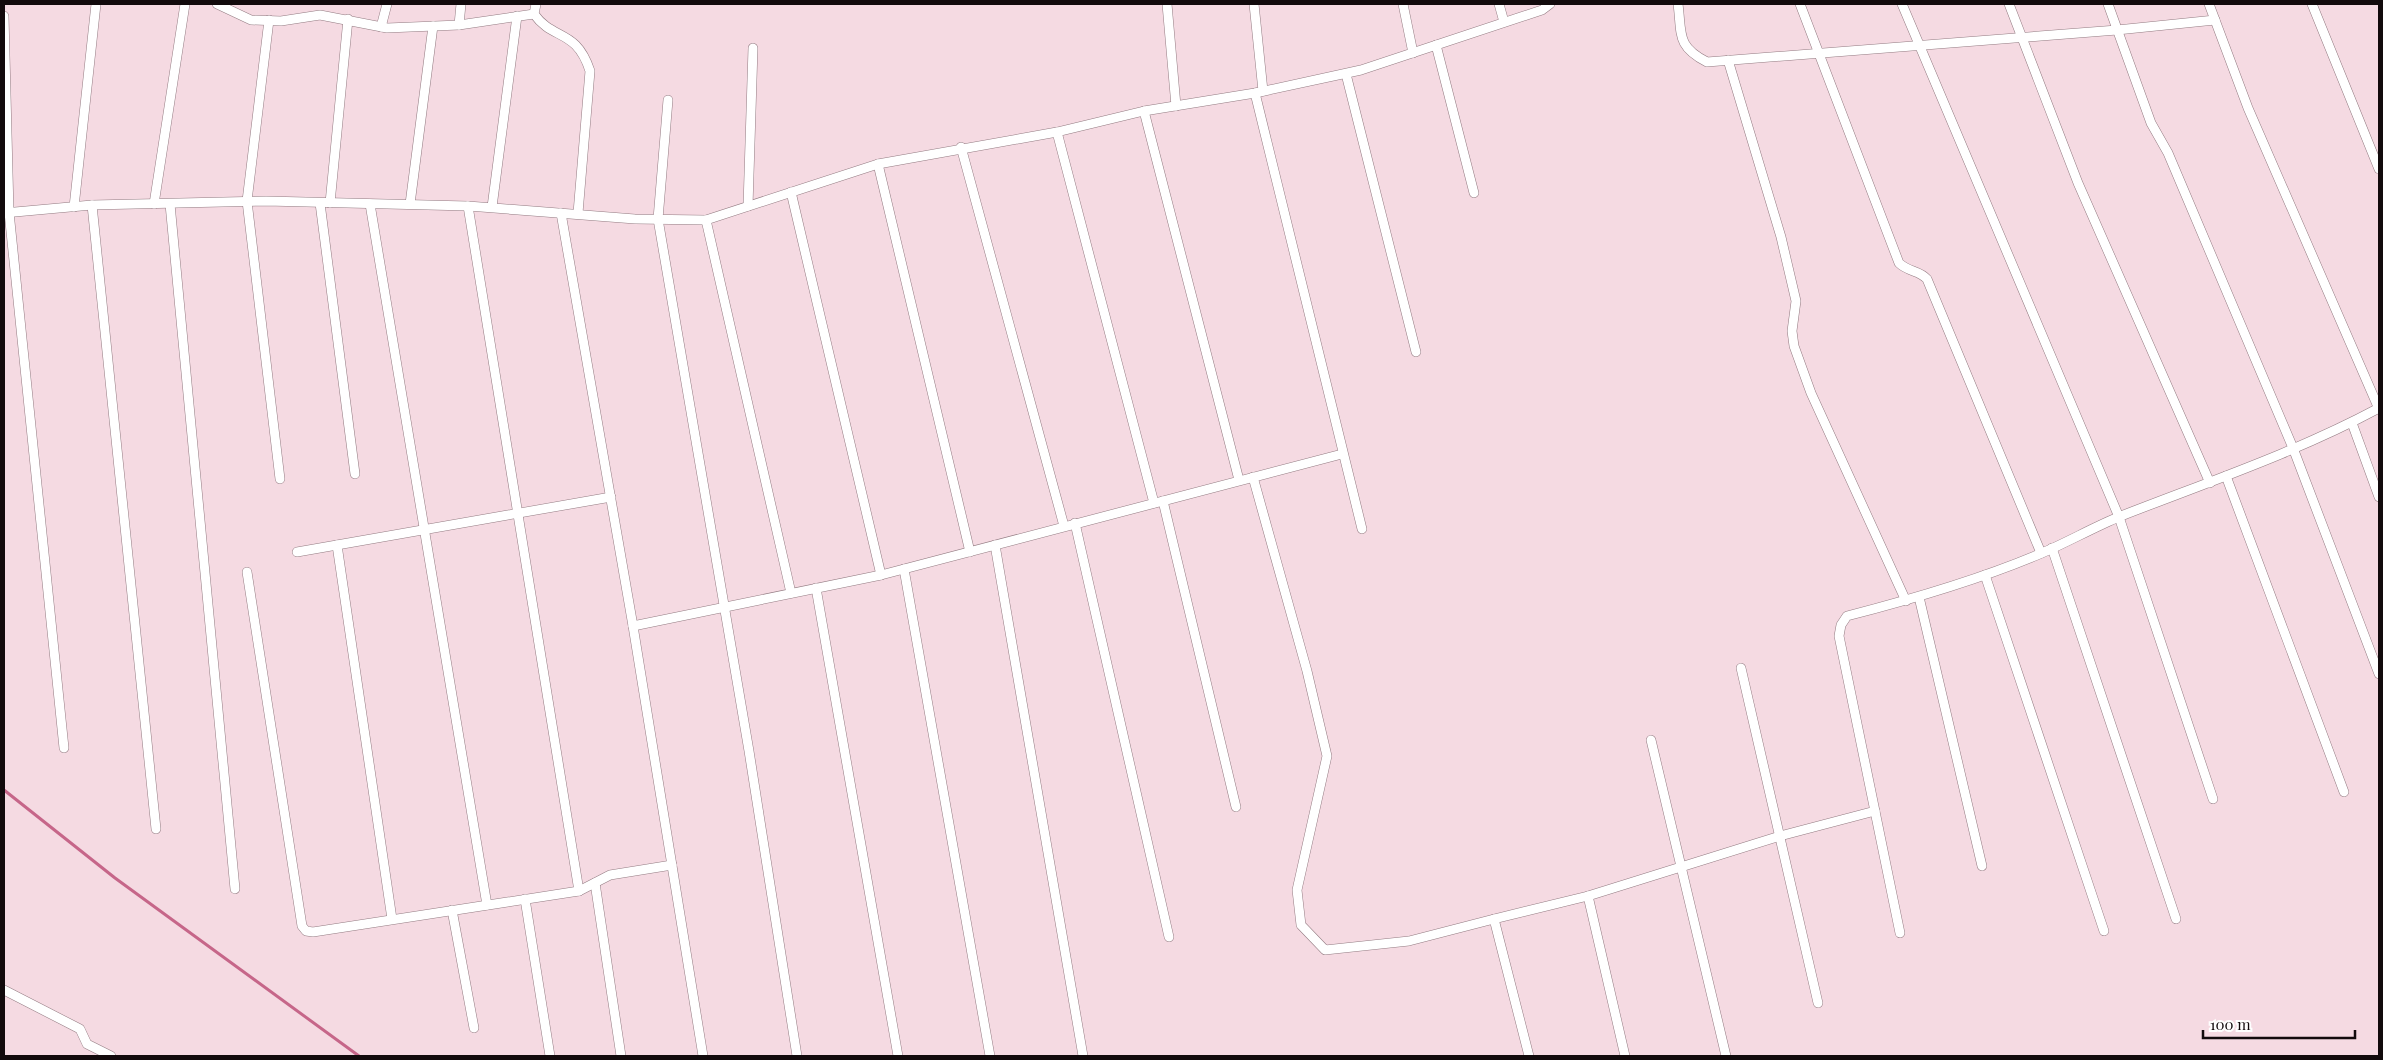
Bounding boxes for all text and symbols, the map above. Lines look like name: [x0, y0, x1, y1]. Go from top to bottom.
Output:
scale bar: [2203, 1008, 2356, 1040]
text: 100 m: [2210, 1014, 2251, 1034]

